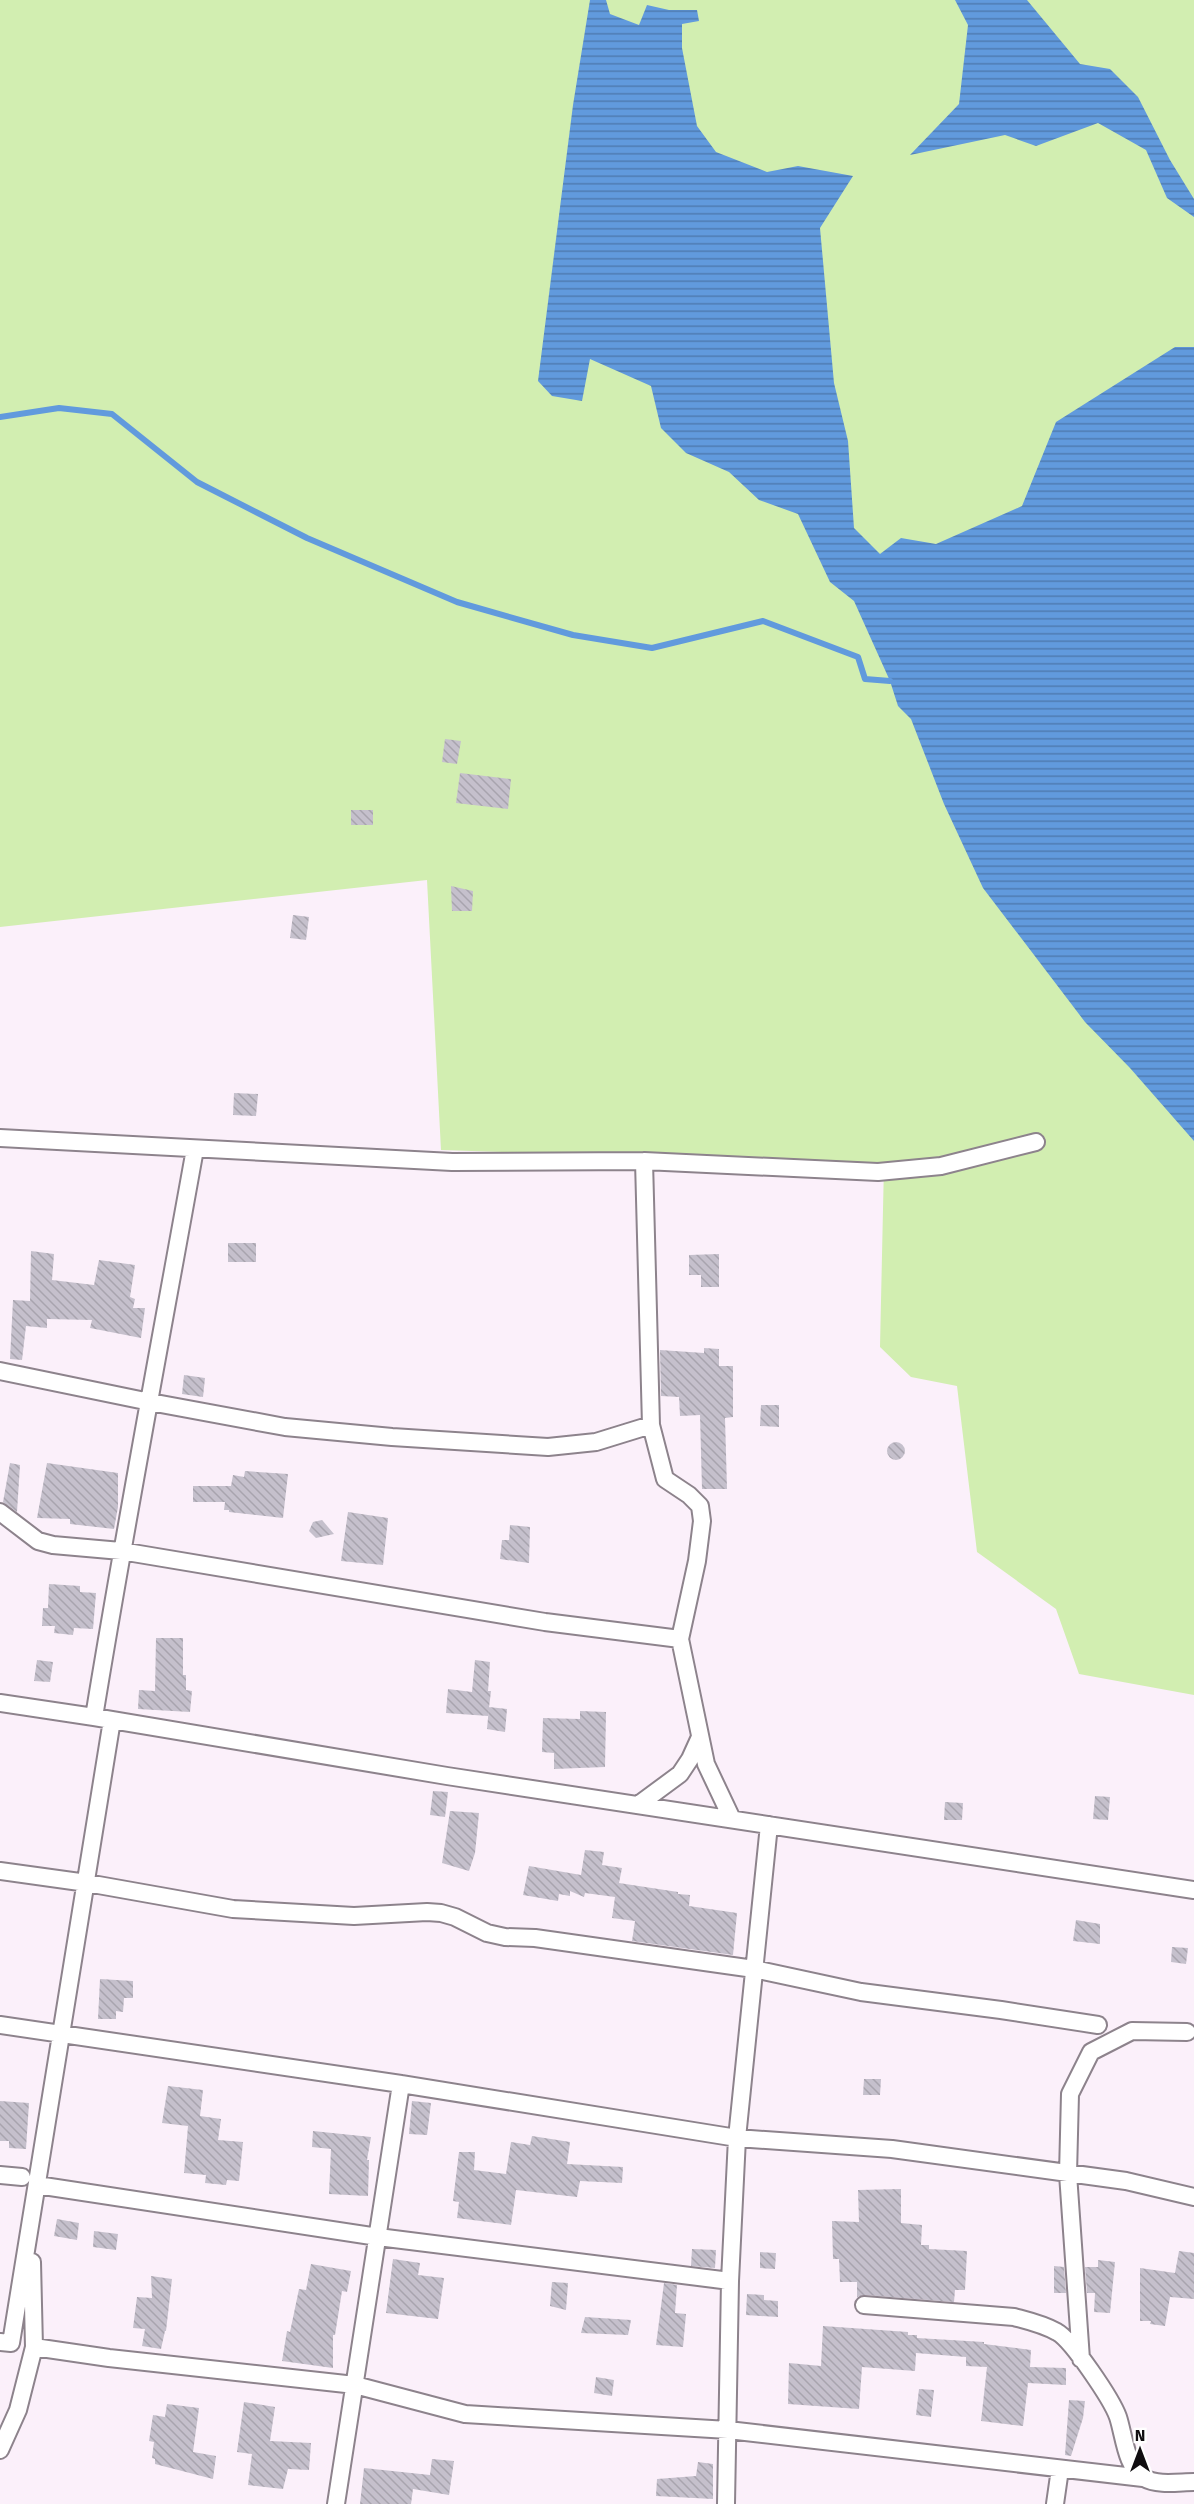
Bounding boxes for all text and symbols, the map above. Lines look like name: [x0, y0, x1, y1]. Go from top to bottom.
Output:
north arrow: [1110, 2420, 1170, 2480]
text: N: [1135, 2426, 1145, 2445]

